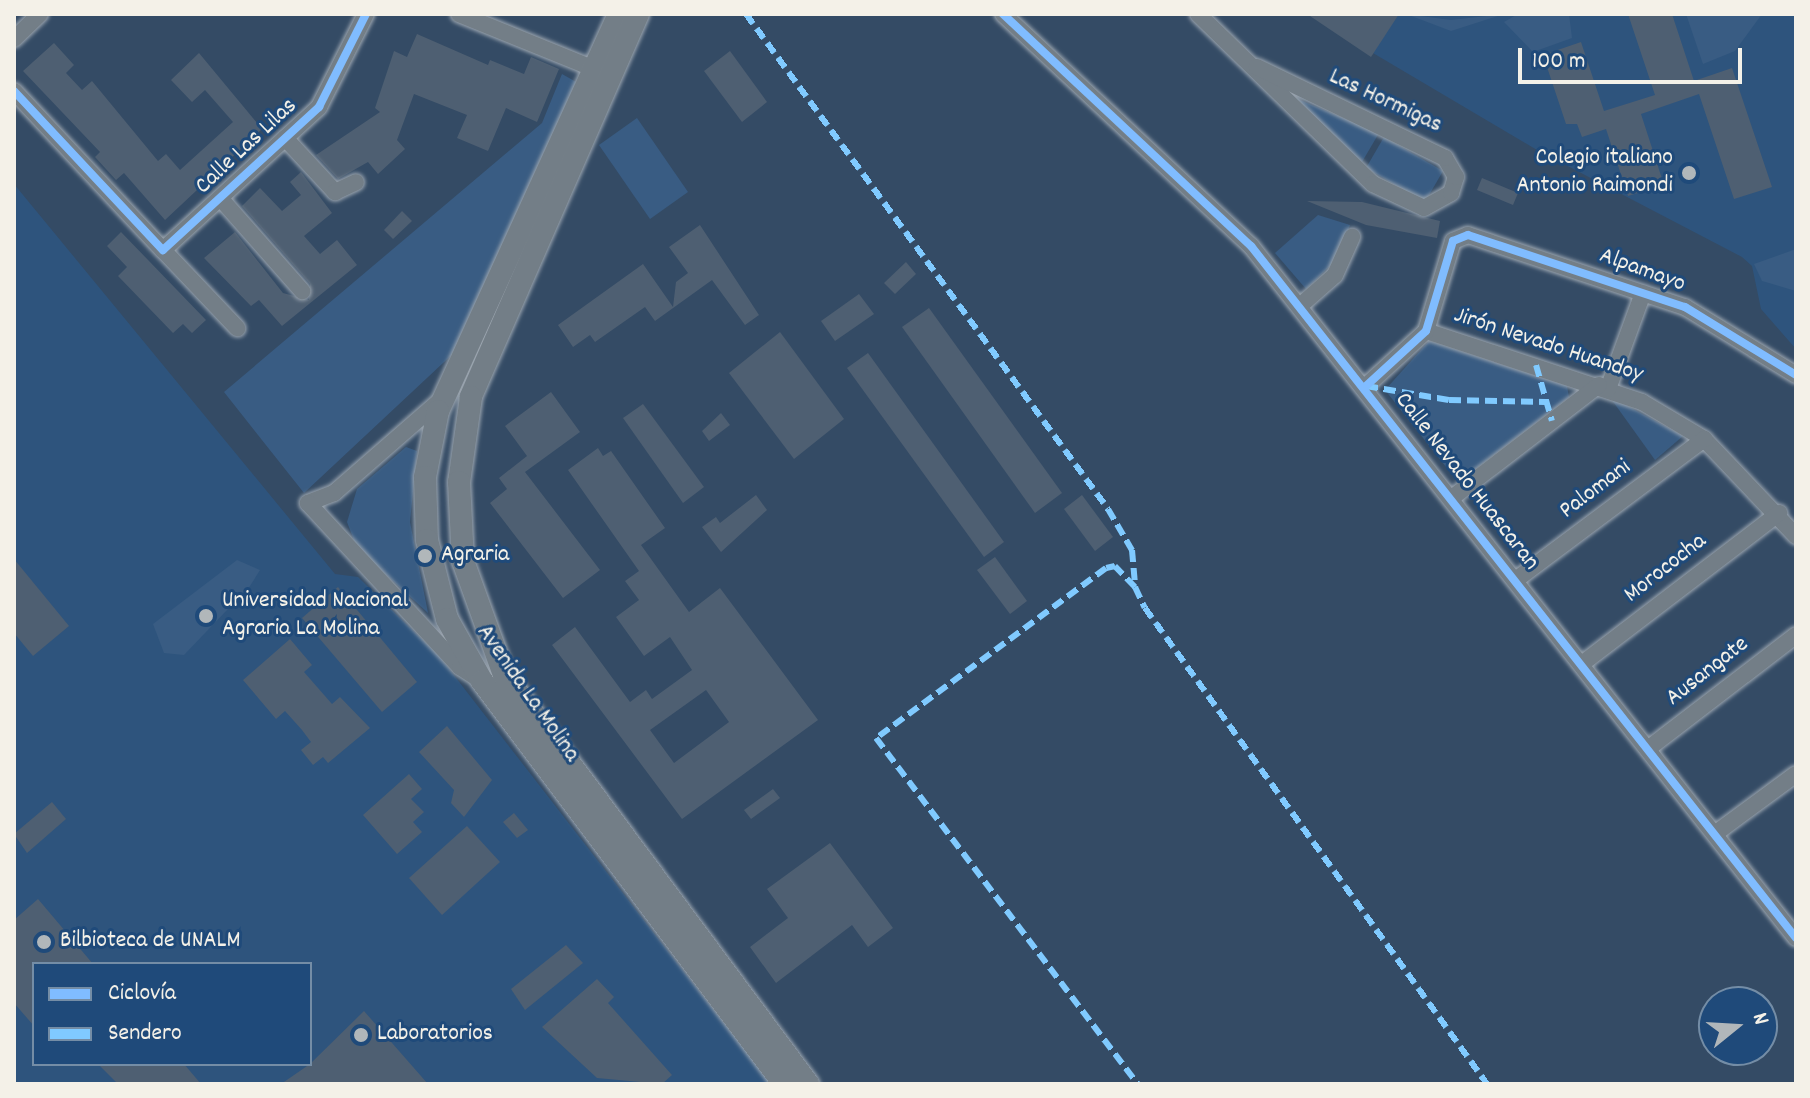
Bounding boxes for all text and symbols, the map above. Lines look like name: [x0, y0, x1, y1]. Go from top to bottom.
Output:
scale bar: [1522, 32, 1746, 82]
text: 100 m: [1532, 45, 1585, 79]
street label: Las Hormigas: [1324, 63, 1446, 141]
street label: Calle Las Lilas: [190, 93, 304, 201]
place label: Colegio italiano Antonio Raimondi: [1516, 145, 1673, 201]
marker: Colegio italiano Antonio Raimondi: [1680, 164, 1698, 182]
street label: Alpamayo: [1595, 242, 1689, 300]
street label: Jirón Nevado Huandoy: [1450, 302, 1646, 390]
street label: Calle Nevado Huascaran: [1388, 387, 1544, 577]
street label: Palomani: [1555, 454, 1637, 526]
street label: Morococha: [1619, 528, 1713, 610]
place label: Agraria: [441, 542, 509, 570]
marker: Agraria: [416, 547, 434, 565]
place label: Universidad Nacional Agraria La Molina: [222, 588, 408, 644]
marker: Universidad Nacional Agraria La Molina: [197, 607, 215, 625]
street label: Avenida La Molina: [469, 620, 585, 768]
street label: Ausangate: [1661, 631, 1755, 713]
place label: Bilbioteca de UNALM: [60, 928, 240, 956]
marker: Bilbioteca de UNALM: [35, 933, 53, 951]
legend: [32, 962, 312, 1066]
text: Ciclovía: [108, 977, 176, 1011]
north arrow: [1698, 986, 1778, 1066]
text: N: [1743, 1009, 1776, 1029]
text: Sendero: [108, 1017, 182, 1051]
place label: Laboratorios: [377, 1021, 493, 1049]
marker: Laboratorios: [352, 1026, 370, 1044]

